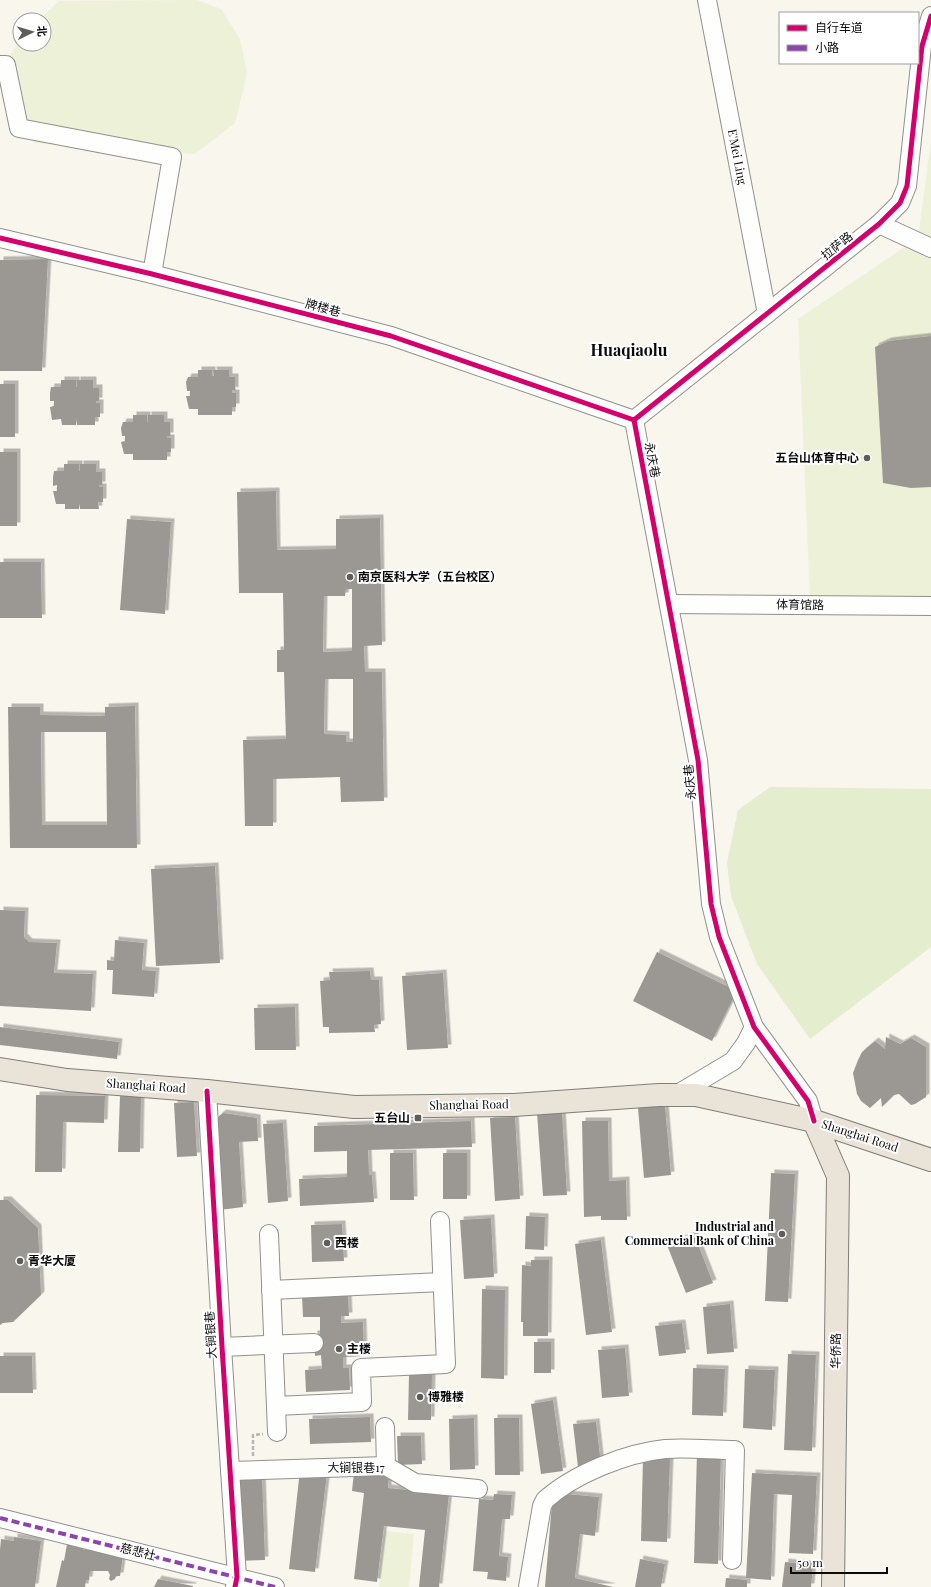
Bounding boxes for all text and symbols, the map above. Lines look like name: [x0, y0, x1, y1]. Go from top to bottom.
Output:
north arrow: [12, 12, 52, 52]
legend: [779, 12, 919, 64]
text: 自行车道: [815, 19, 863, 35]
text: 北: [35, 25, 50, 37]
text: 小路: [815, 39, 839, 55]
street label: E'Mei Ling: [725, 128, 751, 187]
street label: 拉萨路: [817, 228, 855, 263]
street label: 牌楼巷: [304, 295, 343, 319]
district label: Huaqiaolu: [591, 339, 668, 360]
street label: 永庆巷: [642, 441, 664, 479]
place label: 五台山体育中心: [775, 449, 859, 465]
marker: 五台山体育中心: [862, 453, 872, 463]
place label: 南京医科大学（五台校区）: [358, 568, 502, 584]
marker: 南京医科大学（五台校区）: [345, 572, 355, 582]
street label: 体育馆路: [776, 596, 824, 612]
street label: 永庆巷: [679, 763, 699, 801]
street label: Shanghai Road: [106, 1074, 186, 1096]
street label: Shanghai Road: [429, 1095, 509, 1113]
place label: 五台山: [374, 1109, 410, 1125]
marker: 五台山: [413, 1113, 423, 1123]
street label: Shanghai Road: [820, 1115, 901, 1155]
place label: Industrial and Commercial Bank of China: [625, 1218, 775, 1248]
marker: Industrial and Commercial Bank of China: [777, 1229, 787, 1239]
place label: 西楼: [335, 1234, 359, 1250]
marker: 西楼: [322, 1238, 332, 1248]
place label: 青华大厦: [28, 1252, 76, 1268]
marker: 青华大厦: [15, 1256, 25, 1266]
street label: 大锏银巷: [201, 1311, 219, 1359]
street label: 华侨路: [827, 1333, 843, 1369]
place label: 主楼: [347, 1340, 371, 1356]
marker: 主楼: [334, 1344, 344, 1354]
place label: 博雅楼: [428, 1388, 464, 1404]
marker: 博雅楼: [415, 1392, 425, 1402]
street label: 大锏银巷17: [327, 1459, 385, 1475]
street label: 慈悲社: [119, 1539, 158, 1563]
scale bar: [791, 1549, 887, 1575]
text: 50 m: [797, 1554, 823, 1570]

